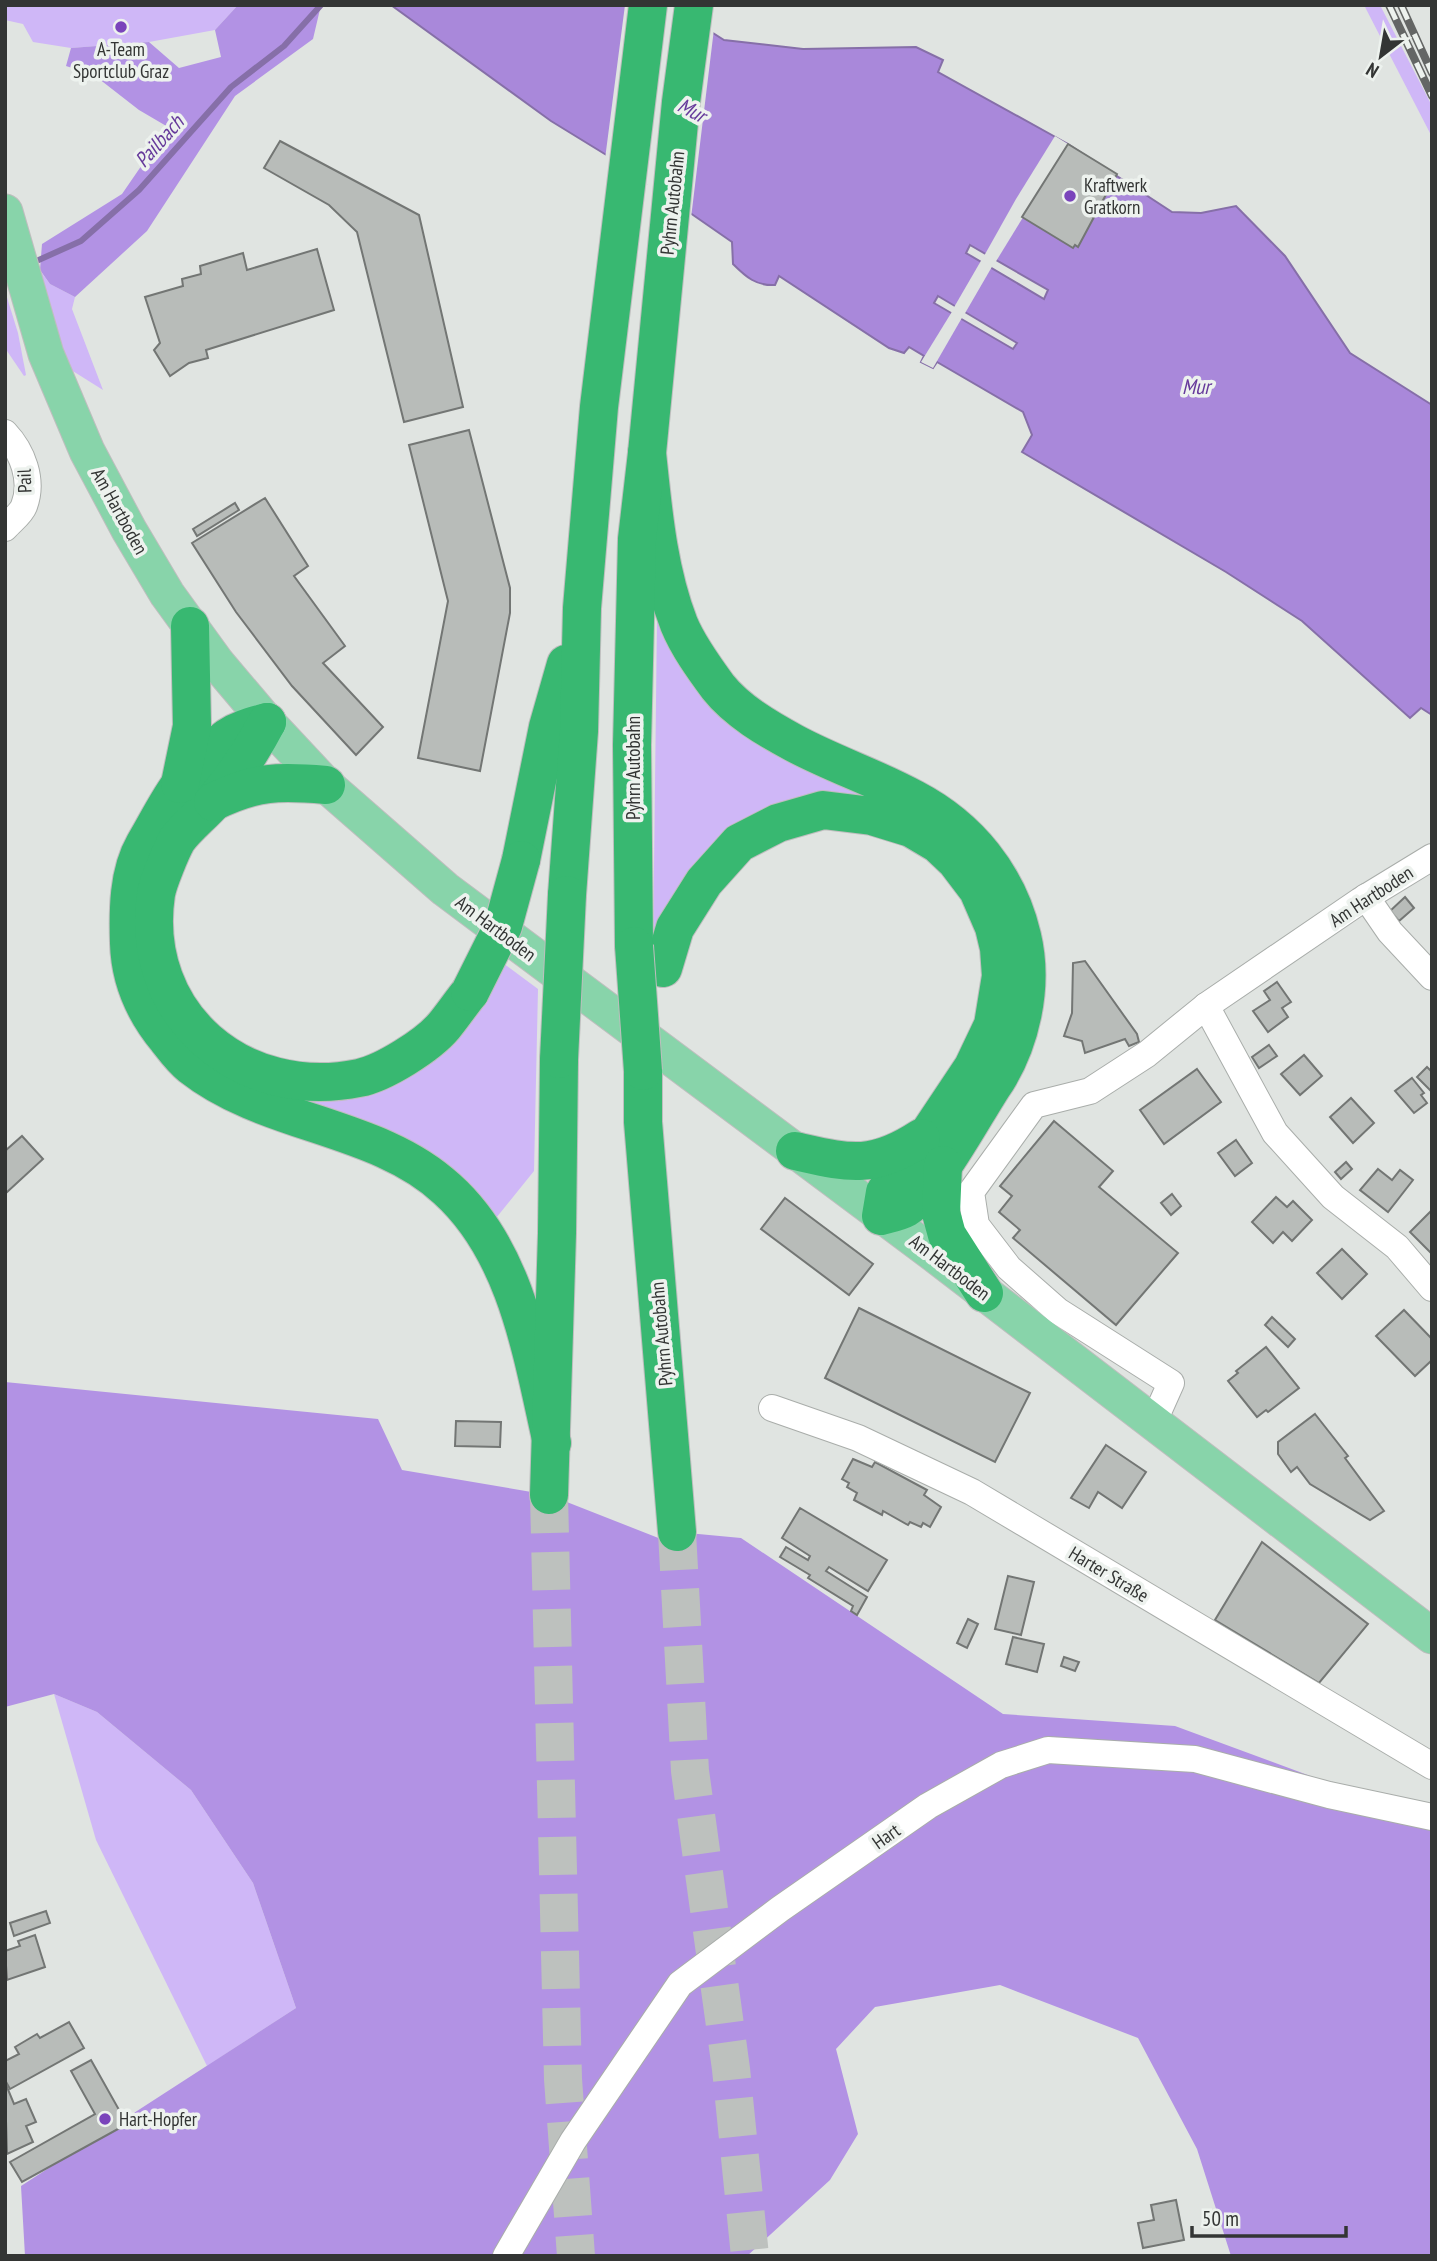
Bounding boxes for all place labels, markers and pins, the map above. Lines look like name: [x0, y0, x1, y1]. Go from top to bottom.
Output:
marker: A-Team Sportclub Graz: [113, 19, 129, 35]
place label: A-Team Sportclub Graz: [73, 37, 169, 83]
place label: Kraftwerk Gratkorn: [1084, 173, 1148, 219]
marker: Kraftwerk Gratkorn: [1062, 188, 1078, 204]
place label: Hart-Hopfer: [119, 2107, 198, 2131]
marker: Hart-Hopfer: [97, 2111, 113, 2127]

